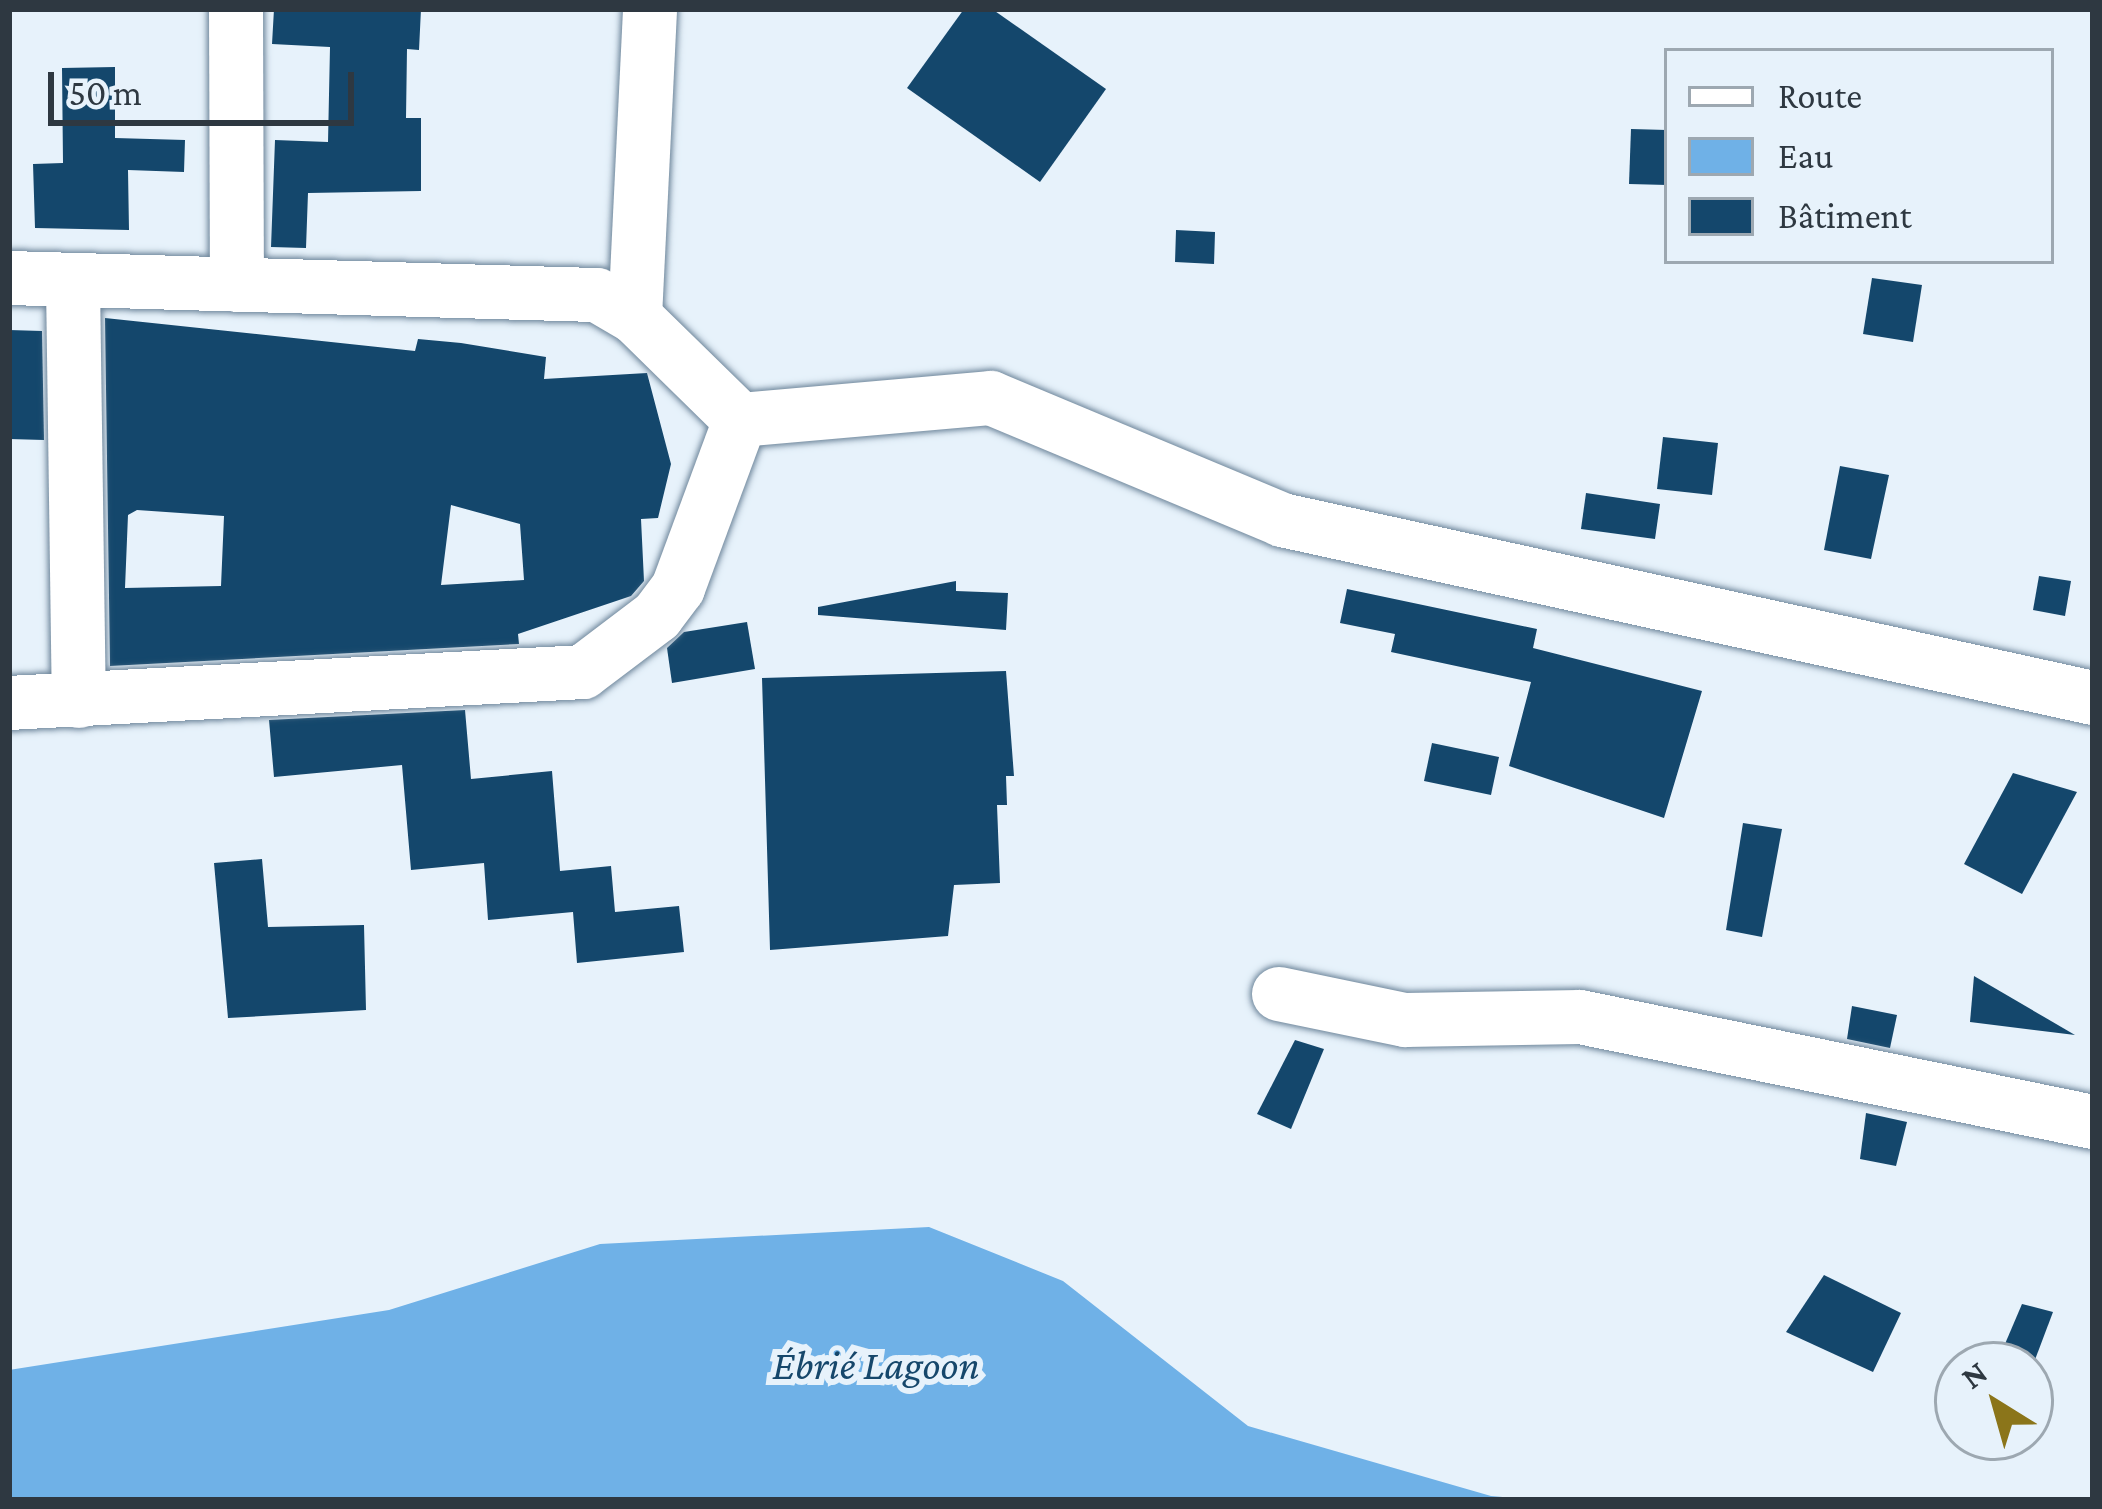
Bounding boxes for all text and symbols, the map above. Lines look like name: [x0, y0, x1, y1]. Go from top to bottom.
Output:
scale bar: [54, 48, 360, 122]
legend: [1664, 48, 2054, 264]
text: 50 m: [69, 73, 142, 113]
text: Route: [1778, 76, 1862, 116]
text: Eau: [1778, 136, 1833, 176]
text: Bâtiment: [1778, 196, 1912, 236]
water label: Ébrié Lagoon: [772, 1340, 980, 1390]
north arrow: [1934, 1341, 2054, 1461]
text: N: [1954, 1353, 1994, 1396]

